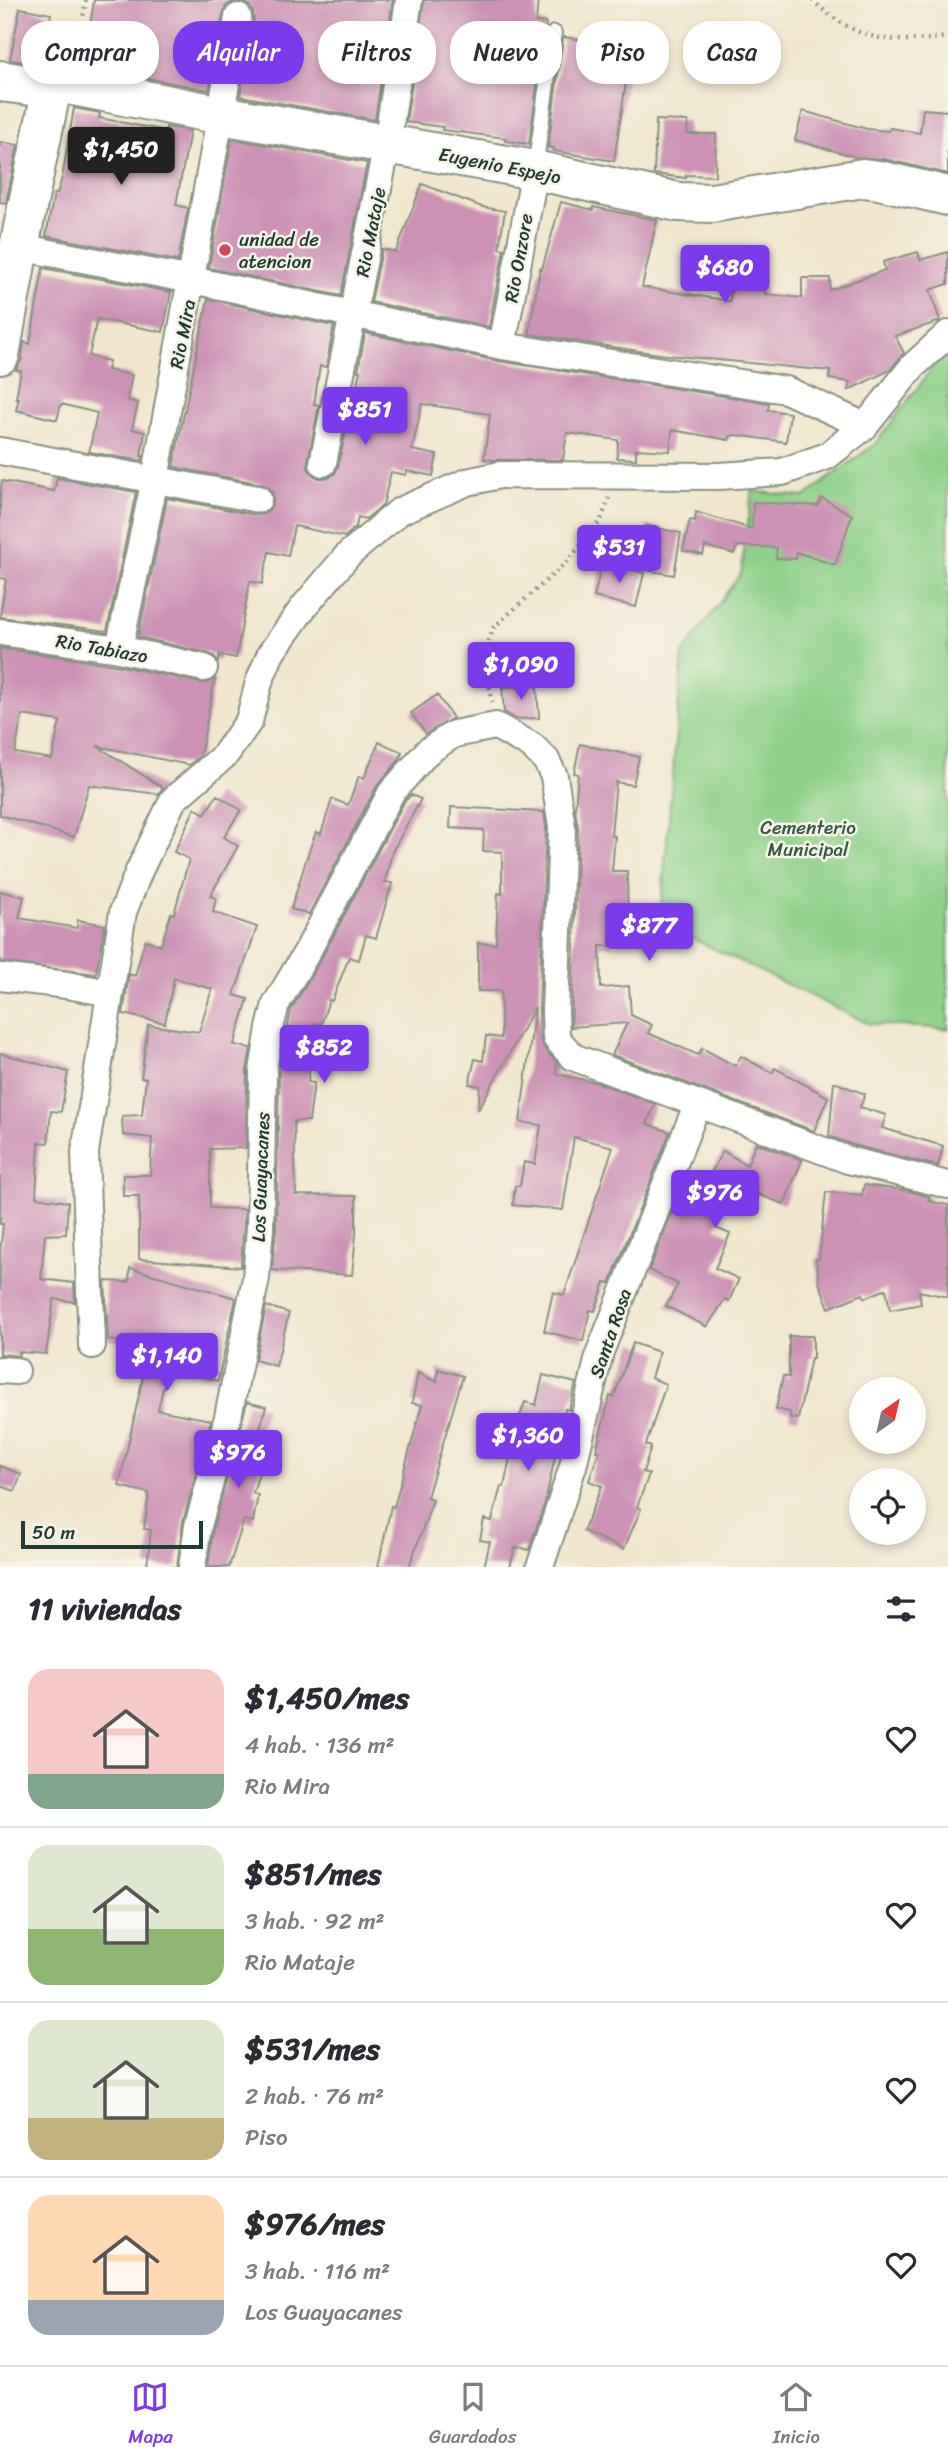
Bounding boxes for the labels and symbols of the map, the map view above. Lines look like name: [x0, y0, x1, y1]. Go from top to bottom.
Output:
pin: $1,450: [64, 128, 178, 187]
street label: Eugenio Espejo: [436, 137, 564, 194]
street label: Rio Mataje: [346, 184, 395, 280]
street label: Rio Onzore: [494, 211, 543, 305]
place label: unidad de atencion: [239, 223, 319, 278]
marker: unidad de atencion: [217, 242, 233, 258]
pin: $680: [684, 246, 766, 305]
street label: Rio Mira: [160, 296, 205, 372]
pin: $851: [324, 388, 406, 447]
pin: $531: [578, 526, 660, 585]
street label: Rio Tabiazo: [53, 624, 151, 673]
pin: $1,090: [464, 642, 578, 702]
park label: Cementerio Municipal: [760, 811, 856, 866]
pin: $877: [608, 904, 690, 963]
pin: $852: [283, 1026, 365, 1085]
street label: Los Guayacanes: [242, 1111, 279, 1243]
pin: $976: [674, 1170, 756, 1230]
street label: Santa Rosa: [580, 1284, 641, 1382]
pin: $1,140: [110, 1334, 224, 1393]
north arrow: [849, 1377, 926, 1454]
pin: $1,360: [471, 1414, 585, 1473]
pin: $976: [197, 1430, 279, 1490]
scale bar: [21, 1518, 203, 1550]

